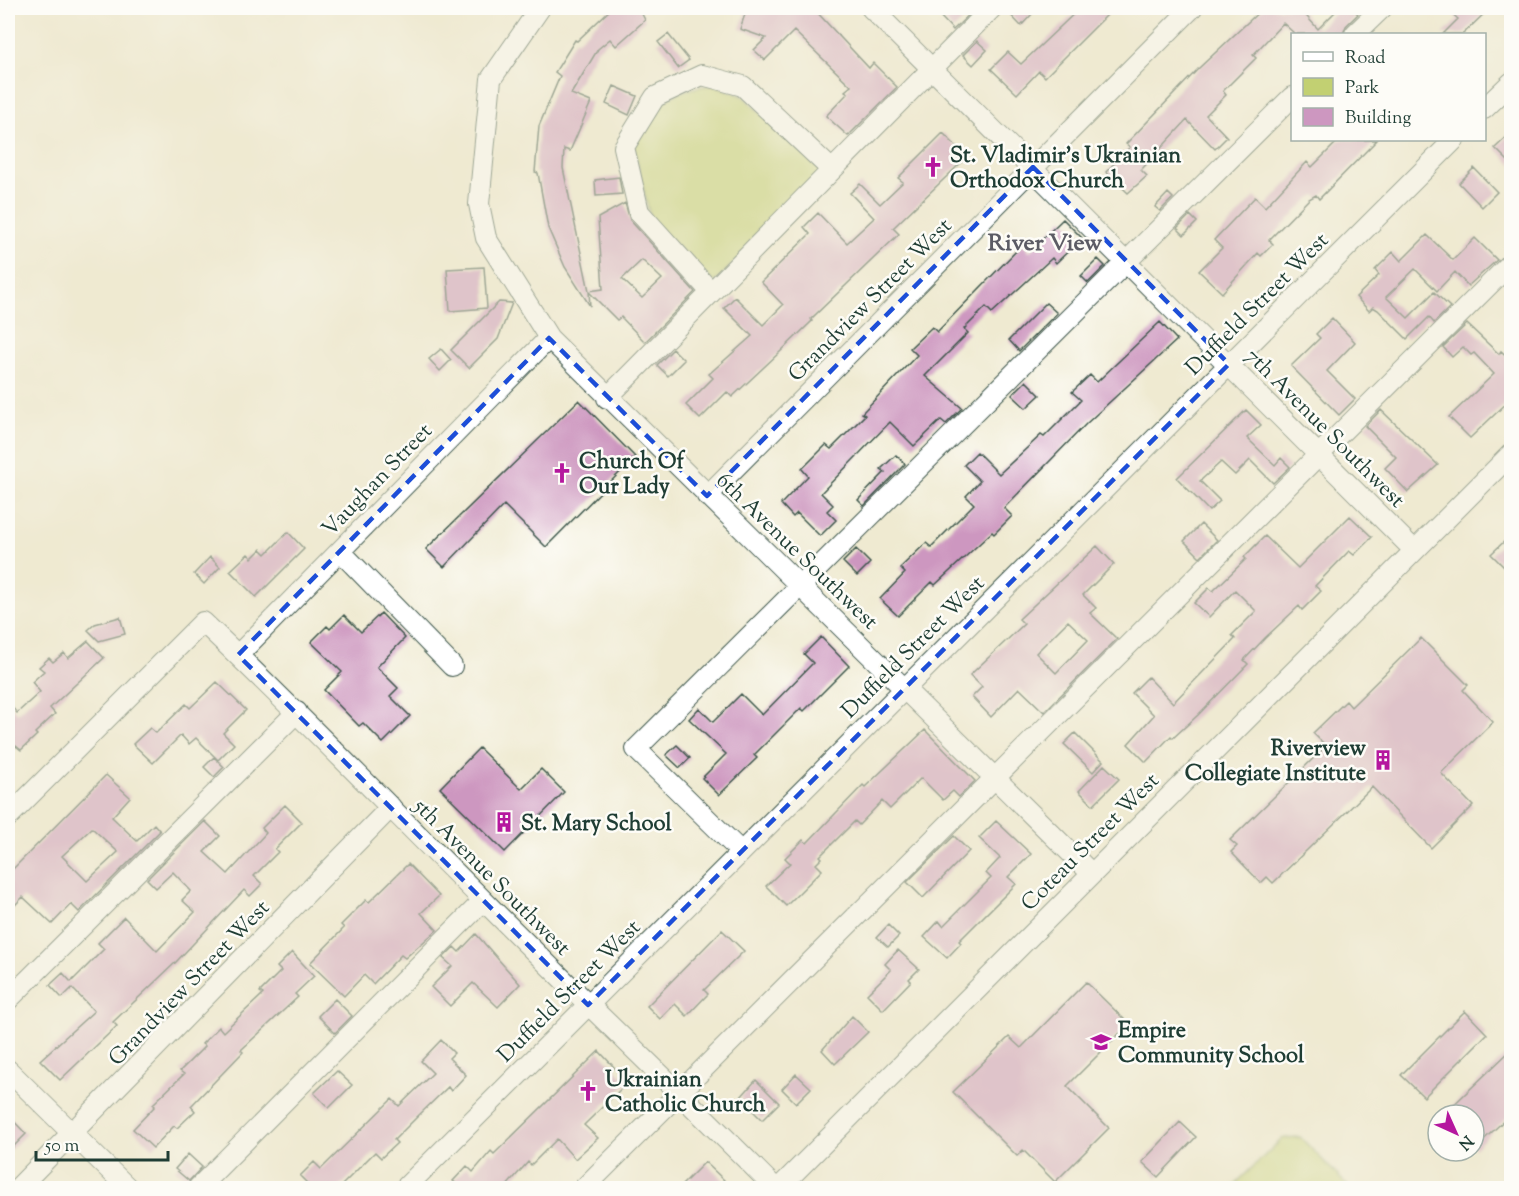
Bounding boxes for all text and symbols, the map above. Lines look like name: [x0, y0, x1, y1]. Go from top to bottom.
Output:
legend: [1291, 33, 1486, 141]
text: Road: [1345, 46, 1385, 72]
text: Park: [1345, 76, 1380, 102]
text: Building: [1345, 106, 1411, 132]
place label: St. Vladimir's Ukrainian Orthodox Church: [950, 141, 1181, 198]
church icon: St. Vladimir's Ukrainian Orthodox Church: [921, 155, 945, 179]
street label: Grandview Street West: [782, 212, 961, 390]
street label: Duffield Street West: [1179, 226, 1337, 384]
district label: River View: [988, 227, 1102, 261]
street label: 7th Avenue Southwest: [1237, 342, 1411, 517]
street label: Vaughan Street: [316, 417, 441, 545]
place label: Church Of Our Lady: [579, 447, 686, 504]
church icon: Church Of Our Lady: [550, 461, 574, 485]
street label: 6th Avenue Southwest: [708, 466, 884, 638]
street label: Duffield Street West: [835, 569, 993, 727]
place label: Riverview Collegiate Institute: [1185, 734, 1367, 791]
building icon: Riverview Collegiate Institute: [1371, 748, 1395, 772]
street label: Coteau Street West: [1015, 766, 1168, 920]
street label: 5th Avenue Southwest: [404, 791, 577, 964]
place label: St. Mary School: [521, 809, 672, 841]
building icon: St. Mary School: [492, 810, 516, 834]
street label: Grandview Street West: [102, 893, 279, 1074]
street label: Duffield Street West: [491, 913, 649, 1071]
place label: Empire Community School: [1118, 1016, 1305, 1073]
school or university icon: Empire Community School: [1089, 1030, 1113, 1054]
place label: Ukrainian Catholic Church: [605, 1065, 766, 1122]
church icon: Ukrainian Catholic Church: [576, 1079, 600, 1103]
north arrow: [1426, 1103, 1486, 1163]
scale bar: [36, 1124, 168, 1162]
text: N: [1452, 1129, 1477, 1155]
text: 50 m: [44, 1134, 80, 1160]

